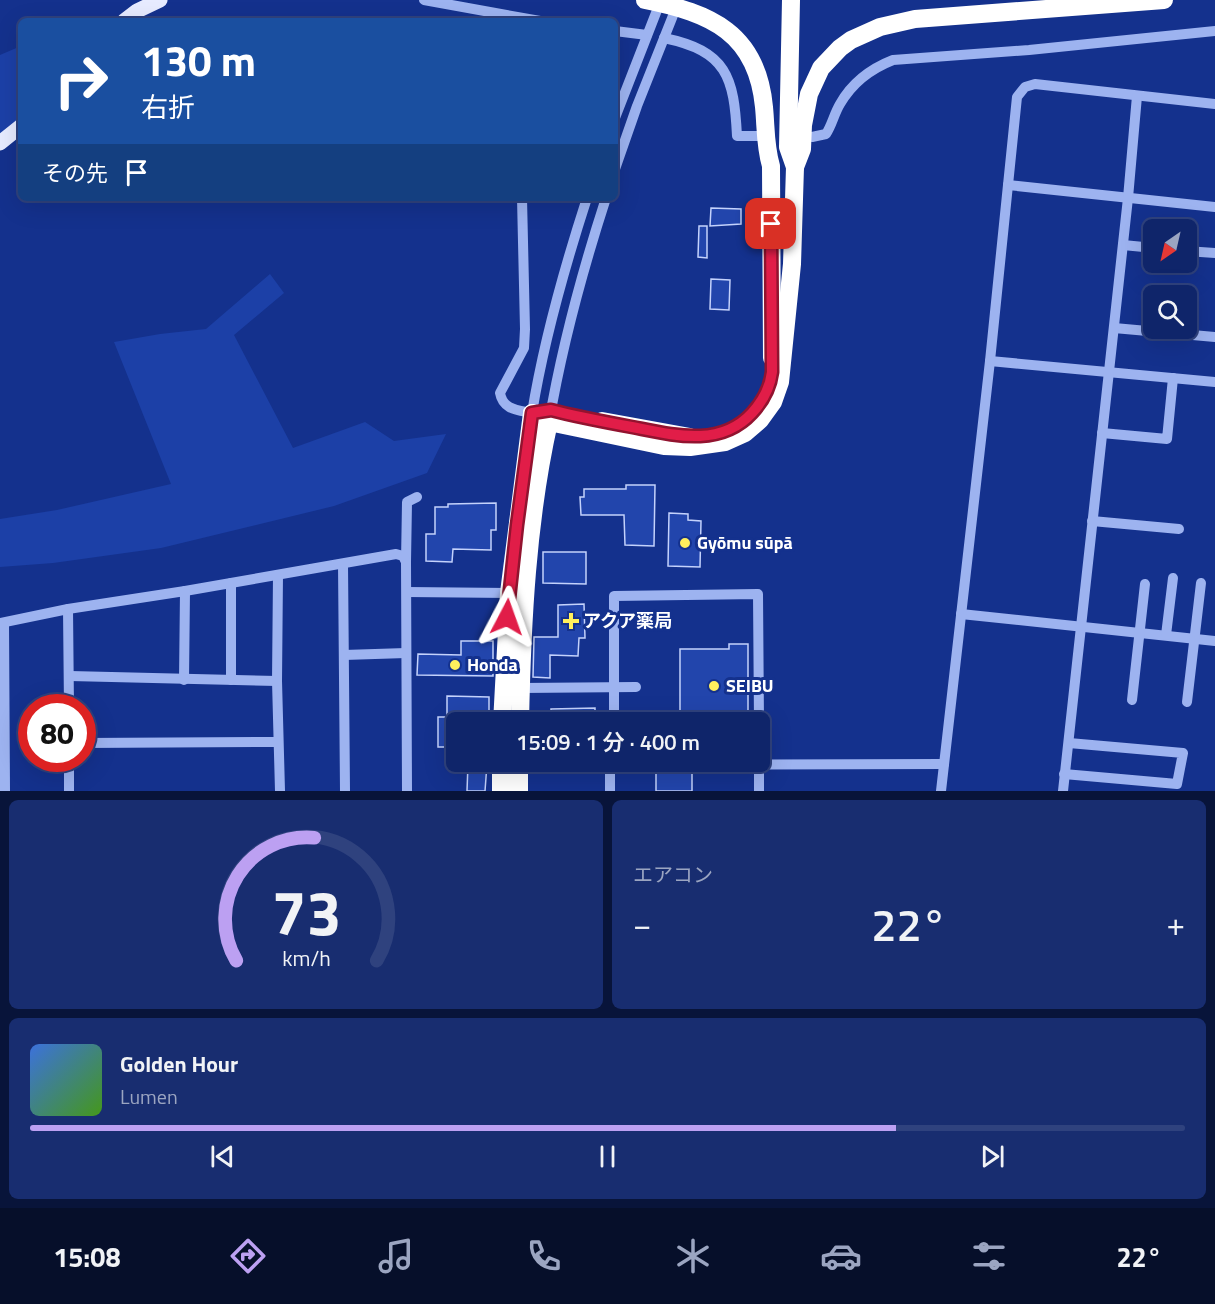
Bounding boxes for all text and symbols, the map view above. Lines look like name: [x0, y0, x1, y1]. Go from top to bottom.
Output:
text: 130 m: [141, 28, 256, 92]
icon: right: [42, 42, 120, 120]
text: 右折: [141, 86, 195, 127]
text: その先: [42, 156, 108, 190]
icon: arrive: [120, 156, 153, 189]
pin: [745, 198, 796, 249]
icon: arrive: [754, 207, 787, 240]
north arrow: [1143, 219, 1197, 273]
map controls: [1143, 219, 1197, 339]
button: search: [1143, 285, 1197, 339]
place label: Gyōmu sūpā: [697, 529, 793, 556]
marker: Gyōmu sūpā: [678, 536, 692, 550]
position arrow: [475, 585, 539, 649]
place label: アクア薬局: [583, 607, 672, 634]
marker: アクア薬局: [564, 614, 578, 628]
place label: Honda: [467, 651, 518, 678]
marker: Honda: [448, 658, 462, 672]
place label: SEIBU: [726, 672, 774, 699]
marker: SEIBU: [707, 679, 721, 693]
speed limit sign: 80: [18, 694, 96, 772]
text: 15:09 · 1 分 · 400 m: [516, 725, 700, 759]
text: エアコン: [633, 859, 713, 890]
text: 73: [271, 864, 341, 959]
text: 22°: [871, 890, 947, 958]
text: −: [633, 899, 651, 949]
text: +: [1167, 899, 1185, 949]
text: km/h: [282, 943, 330, 975]
text: Golden Hour: [120, 1047, 238, 1081]
text: Lumen: [120, 1081, 178, 1112]
icon: previous: [206, 1140, 239, 1173]
icon: pause: [591, 1140, 624, 1173]
icon: next: [976, 1140, 1009, 1173]
icon: directions: [227, 1235, 269, 1277]
icon: music: [375, 1235, 417, 1277]
icon: phone: [523, 1235, 565, 1277]
icon: climate: [672, 1235, 714, 1277]
icon: car: [820, 1235, 862, 1277]
icon: filters: [968, 1235, 1010, 1277]
text: 15:08: [53, 1236, 121, 1277]
text: 22°: [1116, 1236, 1162, 1277]

